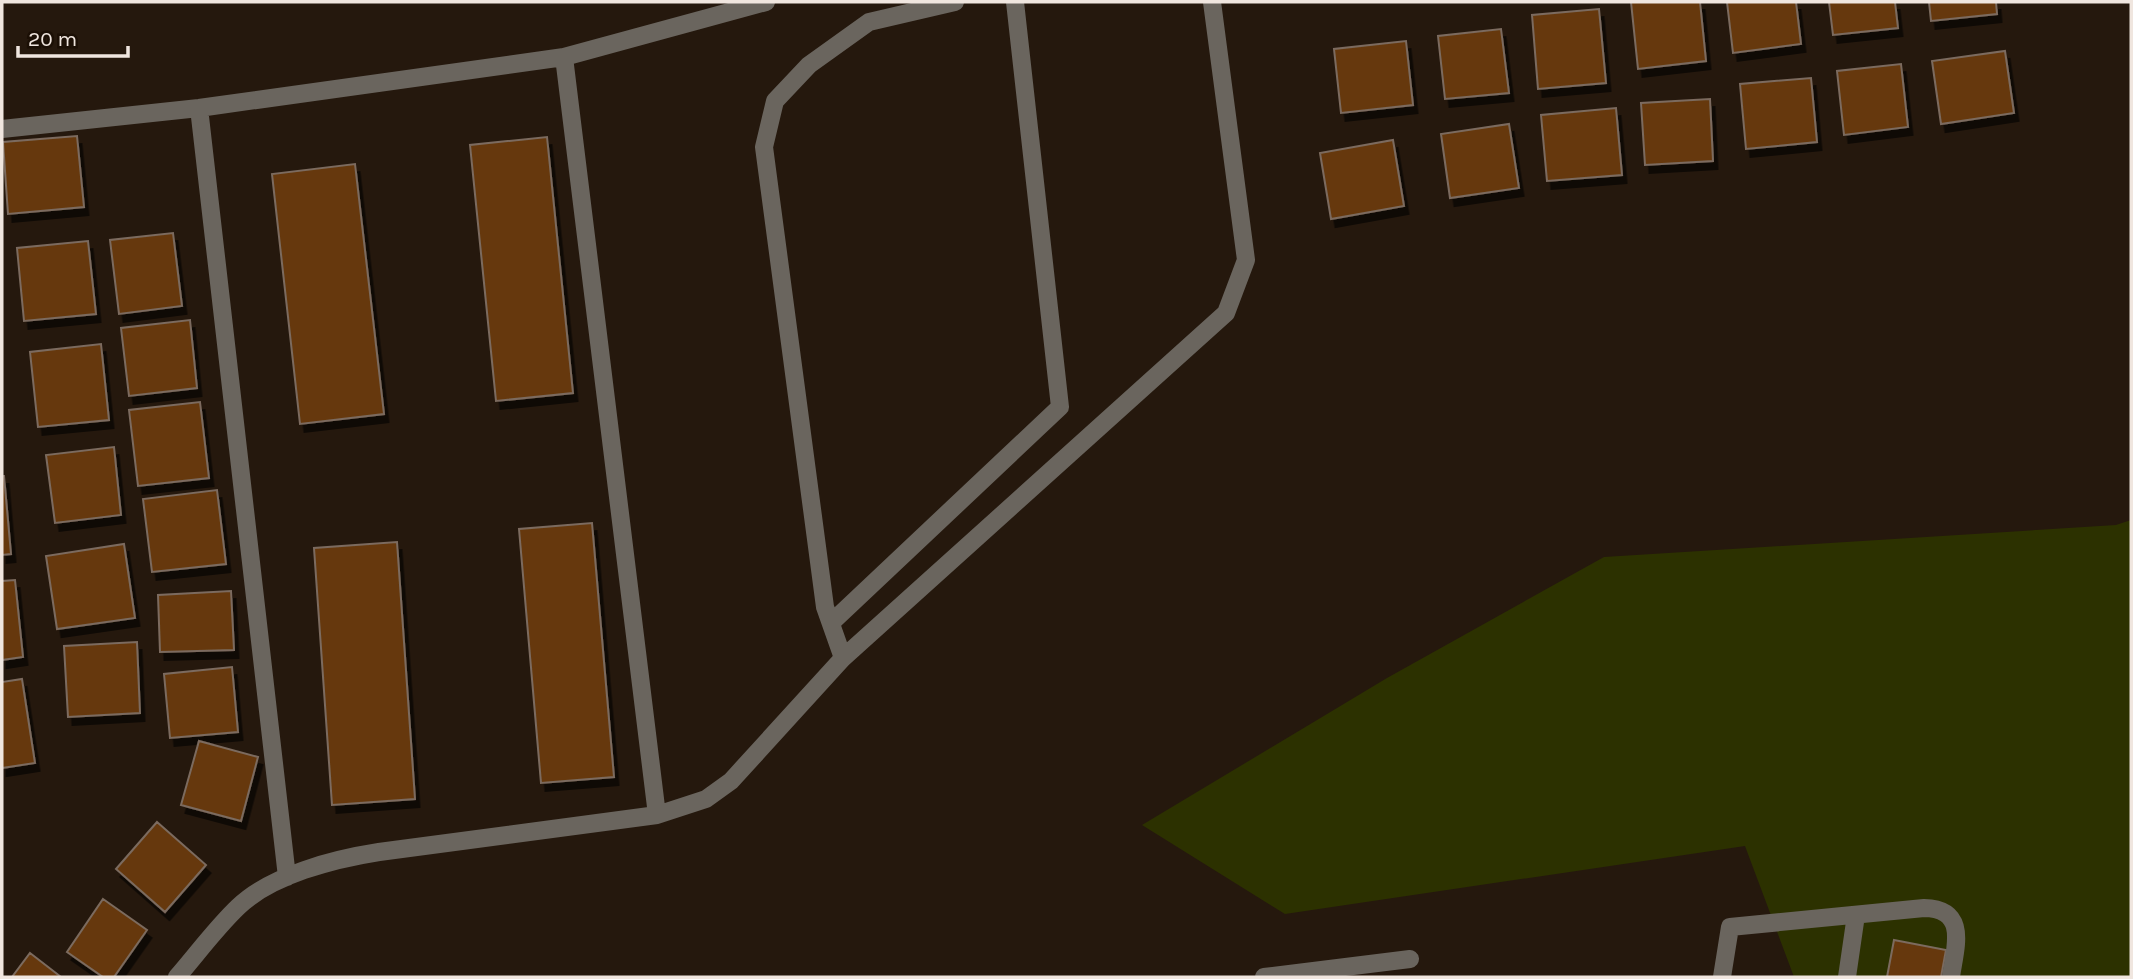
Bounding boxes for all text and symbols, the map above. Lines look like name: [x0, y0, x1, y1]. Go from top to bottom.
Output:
scale bar: [18, 14, 128, 58]
text: 20 m: [28, 27, 77, 51]

